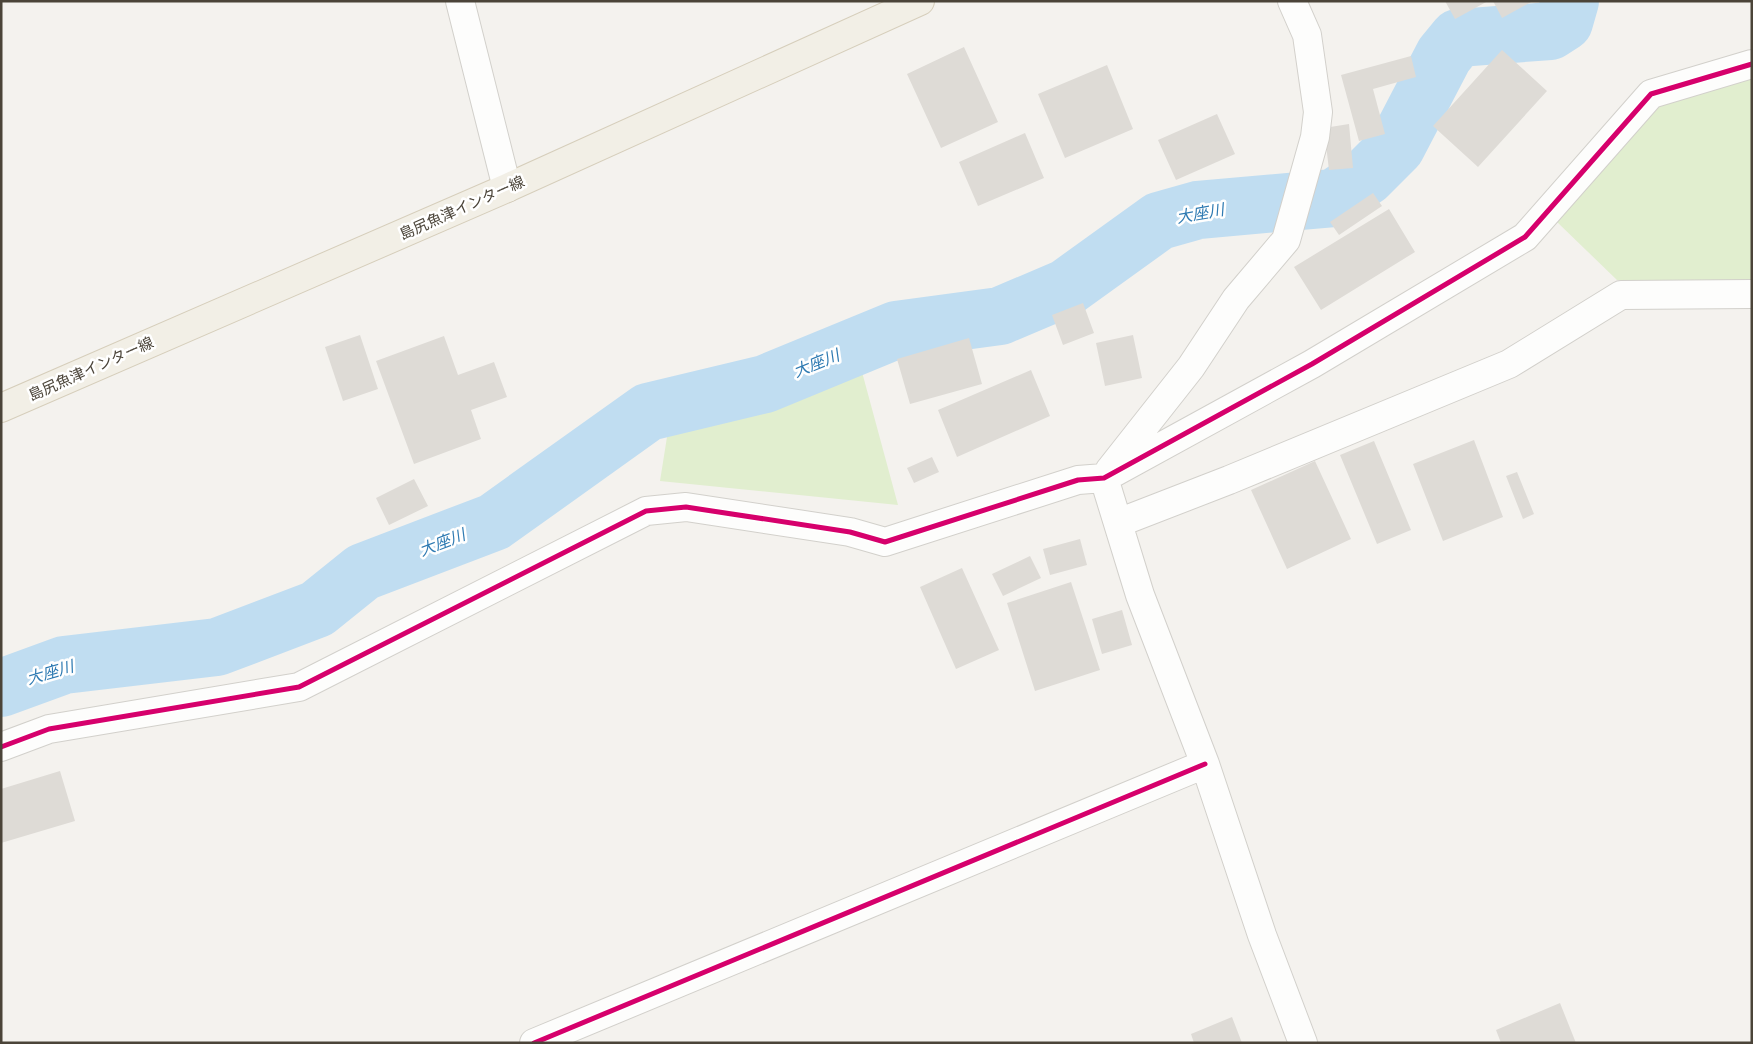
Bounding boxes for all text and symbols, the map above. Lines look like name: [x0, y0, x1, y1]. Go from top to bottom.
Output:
street label: 島尻魚津インター線: [396, 171, 527, 244]
water label: 大座川: [1175, 200, 1227, 227]
street label: 島尻魚津インター線: [25, 332, 156, 405]
water label: 大座川: [790, 345, 844, 381]
water label: 大座川: [416, 524, 470, 560]
water label: 大座川: [24, 656, 78, 688]

